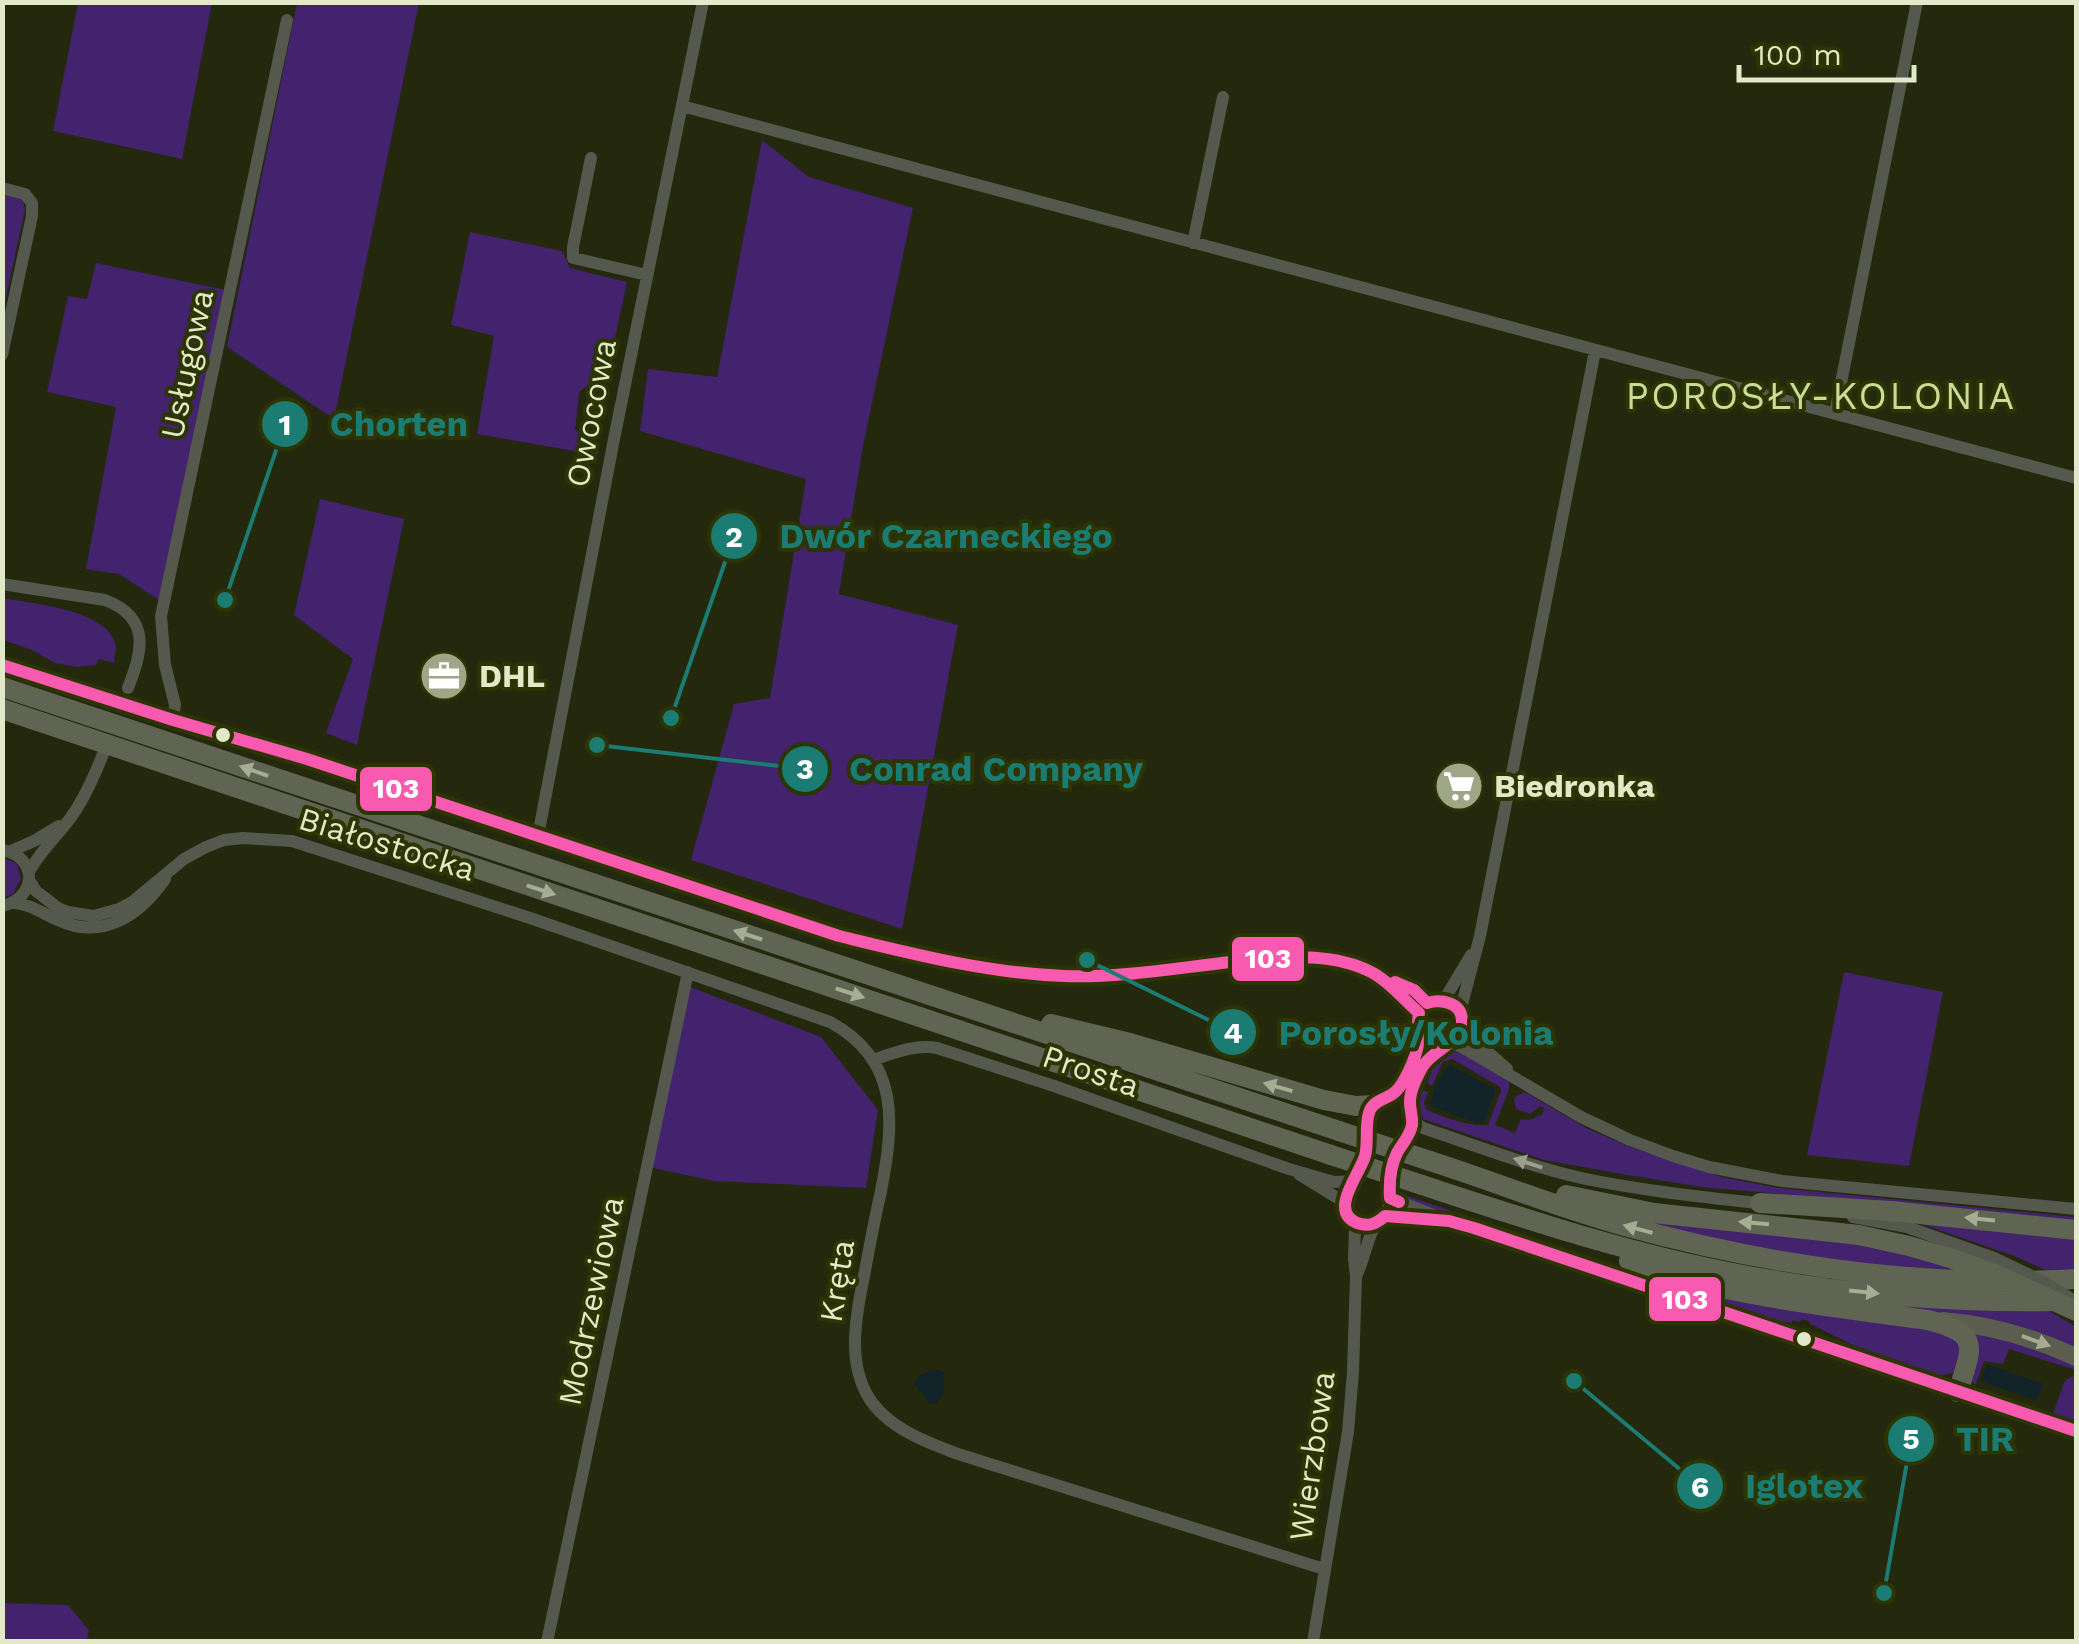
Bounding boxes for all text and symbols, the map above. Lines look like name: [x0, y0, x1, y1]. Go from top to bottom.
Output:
scale bar: [1739, 20, 1914, 82]
text: 100 m: [1754, 37, 1842, 72]
street label: Usługowa: [153, 286, 221, 442]
street label: Owocowa: [558, 336, 624, 490]
district label: POROSŁY-KOLONIA: [1625, 374, 2017, 418]
callout: Chorten: [260, 392, 488, 457]
text: Chorten: [330, 403, 468, 445]
text: 1: [279, 407, 291, 442]
callout: Dwór Czarneckiego: [709, 504, 1133, 569]
text: Dwór Czarneckiego: [779, 515, 1113, 557]
text: 2: [725, 519, 743, 554]
office icon: DHL: [418, 650, 470, 702]
place label: DHL: [479, 657, 545, 695]
unlabelled marker: [213, 725, 233, 745]
callout: Conrad Company: [780, 736, 1163, 801]
text: Conrad Company: [849, 748, 1143, 790]
text: 3: [796, 751, 814, 786]
supermarket icon: Biedronka: [1433, 760, 1485, 812]
one-way arrow: [239, 763, 269, 778]
line badge: 103: [358, 765, 434, 813]
place label: Biedronka: [1494, 767, 1655, 805]
text: 103: [373, 772, 419, 805]
street label: Białostocka: [294, 799, 480, 889]
one-way arrow: [527, 884, 557, 899]
one-way arrow: [733, 927, 763, 942]
line badge: 103: [1230, 935, 1306, 983]
text: 103: [1245, 942, 1291, 975]
one-way arrow: [835, 986, 865, 1001]
callout: Porosły/Kolonia: [1208, 1000, 1573, 1065]
text: Porosły/Kolonia: [1278, 1012, 1554, 1054]
text: 4: [1223, 1015, 1243, 1050]
street label: Prosta: [1038, 1037, 1144, 1105]
one-way arrow: [1262, 1079, 1292, 1094]
one-way arrow: [1513, 1154, 1543, 1169]
street label: Modrzewiowa: [550, 1193, 632, 1409]
one-way arrow: [1963, 1211, 1995, 1227]
one-way arrow: [1738, 1215, 1770, 1231]
one-way arrow: [1622, 1221, 1653, 1237]
street label: Kręta: [812, 1237, 862, 1325]
line badge: 103: [1647, 1275, 1723, 1323]
text: 103: [1662, 1283, 1708, 1316]
one-way arrow: [1848, 1284, 1880, 1300]
unlabelled marker: [1794, 1329, 1814, 1349]
one-way arrow: [2022, 1335, 2052, 1350]
street label: Wierzbowa: [1281, 1369, 1343, 1543]
callout: TIR: [1886, 1406, 2034, 1471]
text: TIR: [1956, 1418, 2014, 1460]
text: 5: [1902, 1421, 1920, 1456]
callout: Iglotex: [1675, 1454, 1883, 1519]
text: Iglotex: [1745, 1465, 1863, 1507]
text: 6: [1691, 1469, 1709, 1504]

